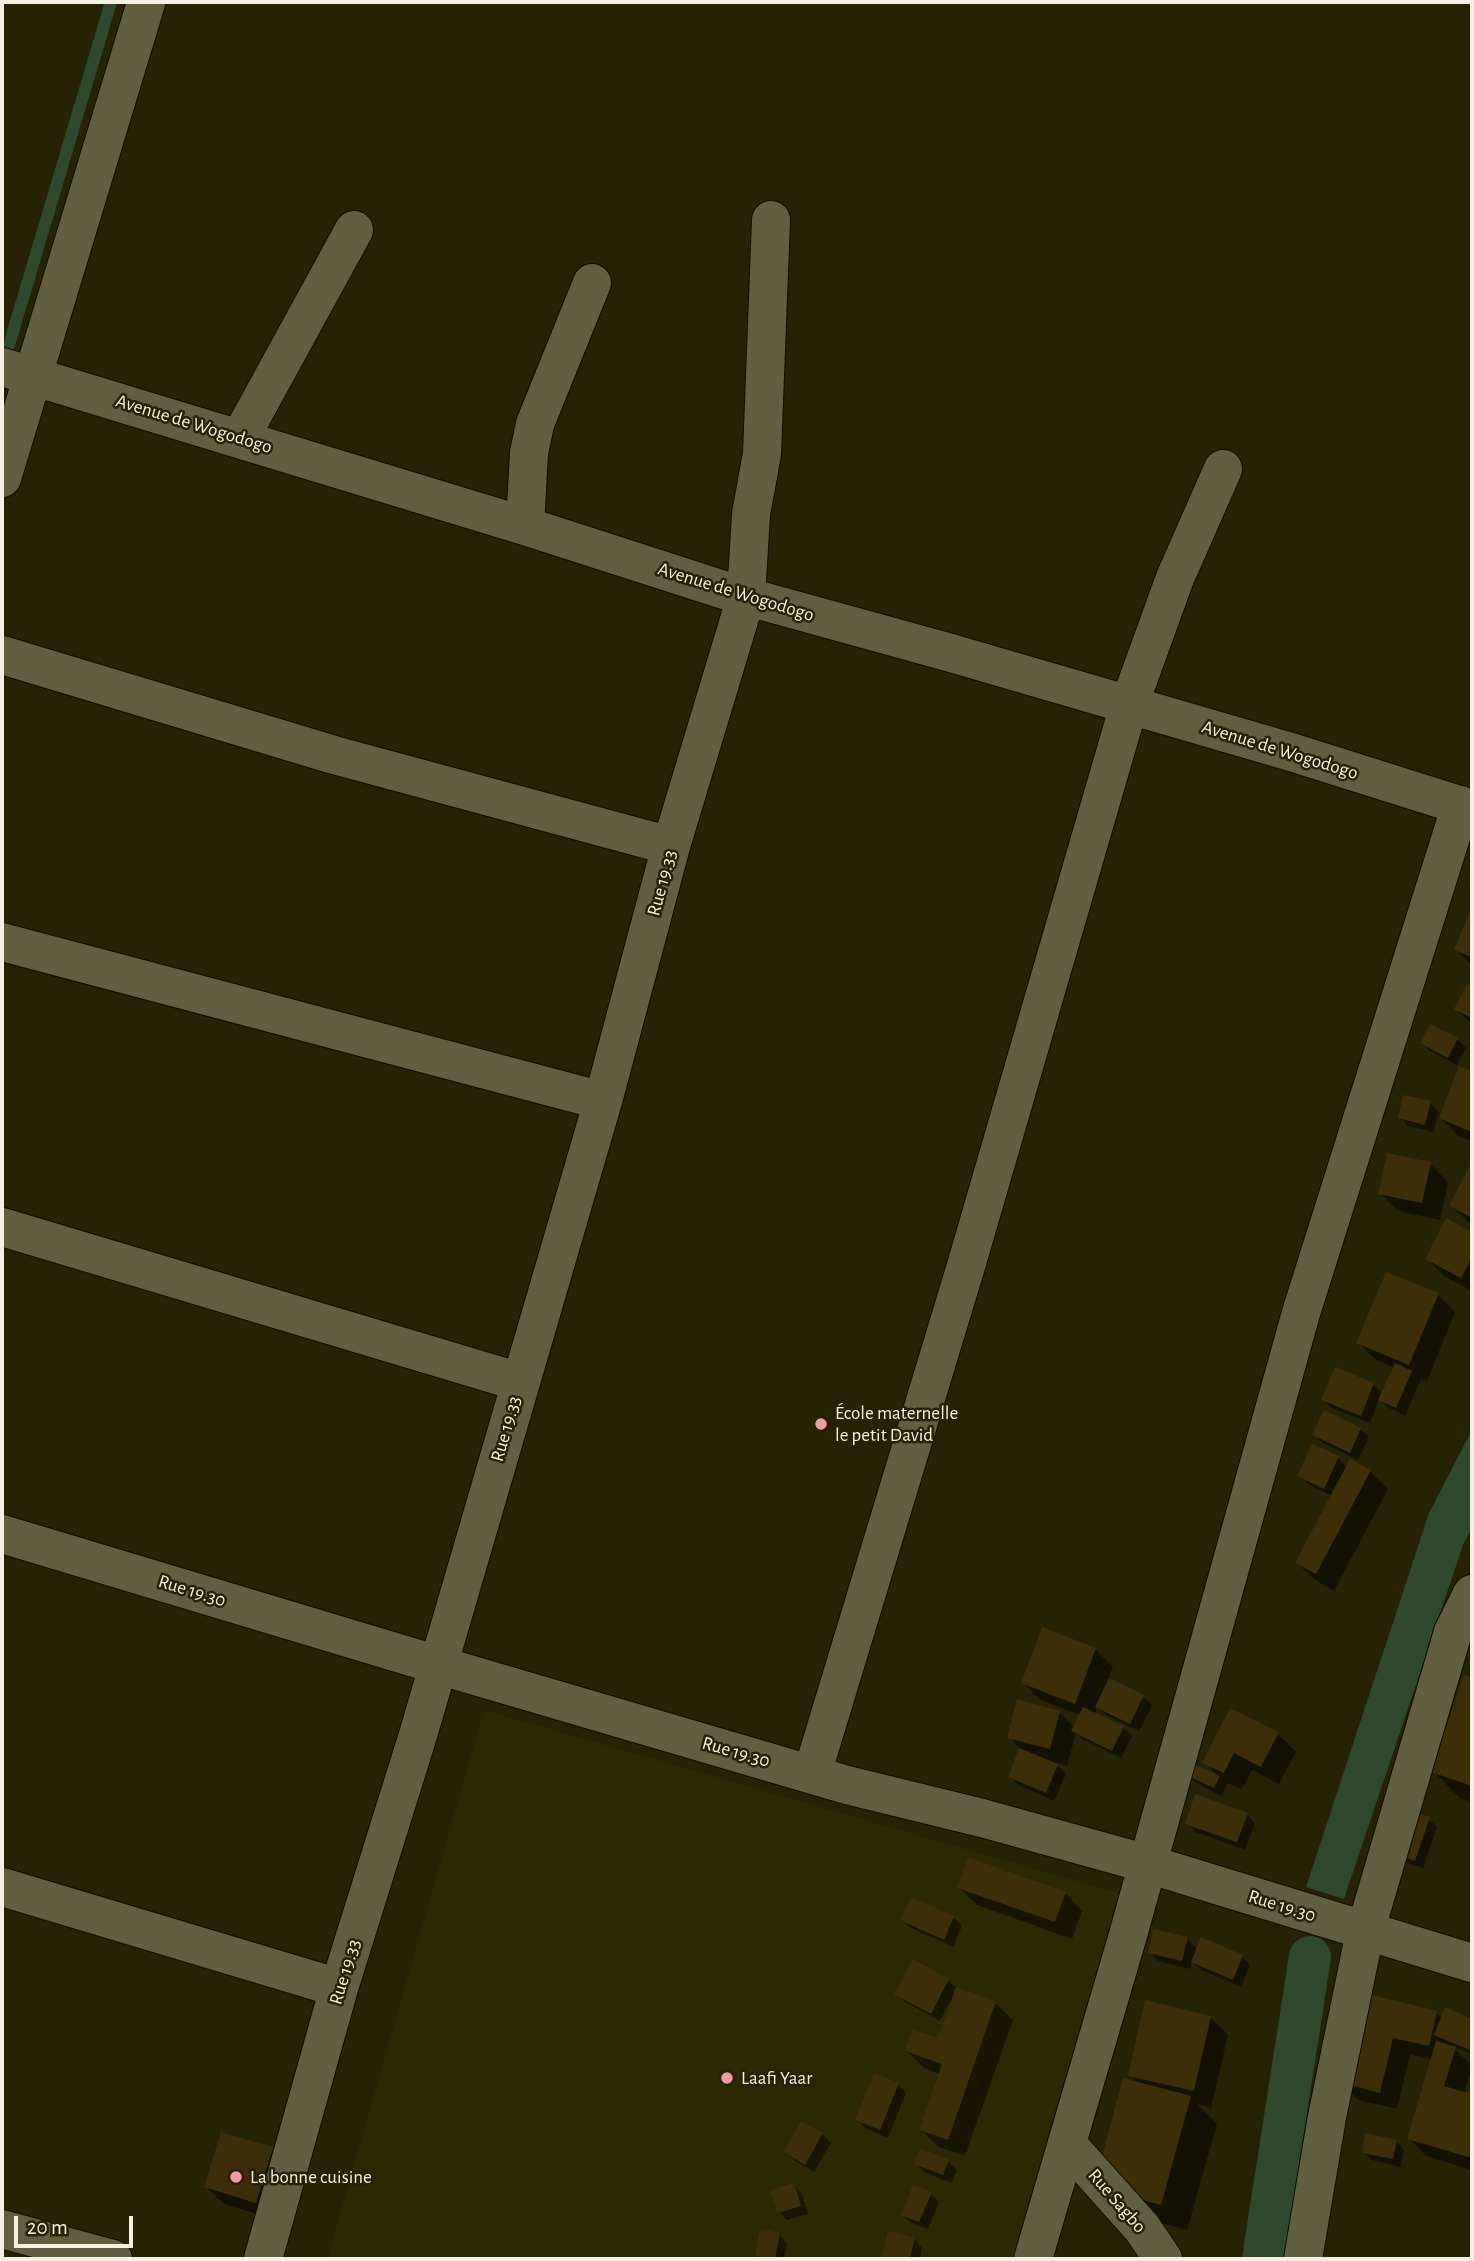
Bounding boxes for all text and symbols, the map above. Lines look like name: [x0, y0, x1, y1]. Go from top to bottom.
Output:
street label: Avenue de Wogodogo: [113, 389, 275, 459]
street label: Avenue de Wogodogo: [655, 557, 817, 627]
street label: Avenue de Wogodogo: [1199, 715, 1361, 785]
street label: Rue 19.33: [642, 848, 682, 918]
street label: Rue 19.33: [486, 1394, 526, 1464]
place label: École maternelle le petit David: [835, 1402, 958, 1446]
marker: École maternelle le petit David: [813, 1416, 829, 1432]
street label: Rue 19.30: [155, 1570, 229, 1612]
street label: Rue 19.30: [699, 1731, 773, 1773]
street label: Rue 19.30: [1245, 1885, 1319, 1927]
street label: Rue 19.33: [324, 1937, 366, 2007]
place label: Laafi Yaar: [741, 2067, 812, 2089]
marker: Laafi Yaar: [719, 2070, 735, 2086]
street label: Rue Sagbo: [1083, 2164, 1151, 2238]
place label: La bonne cuisine: [250, 2166, 372, 2188]
marker: La bonne cuisine: [228, 2169, 244, 2185]
scale bar: [18, 2202, 136, 2246]
text: 20 m: [27, 2217, 68, 2238]

